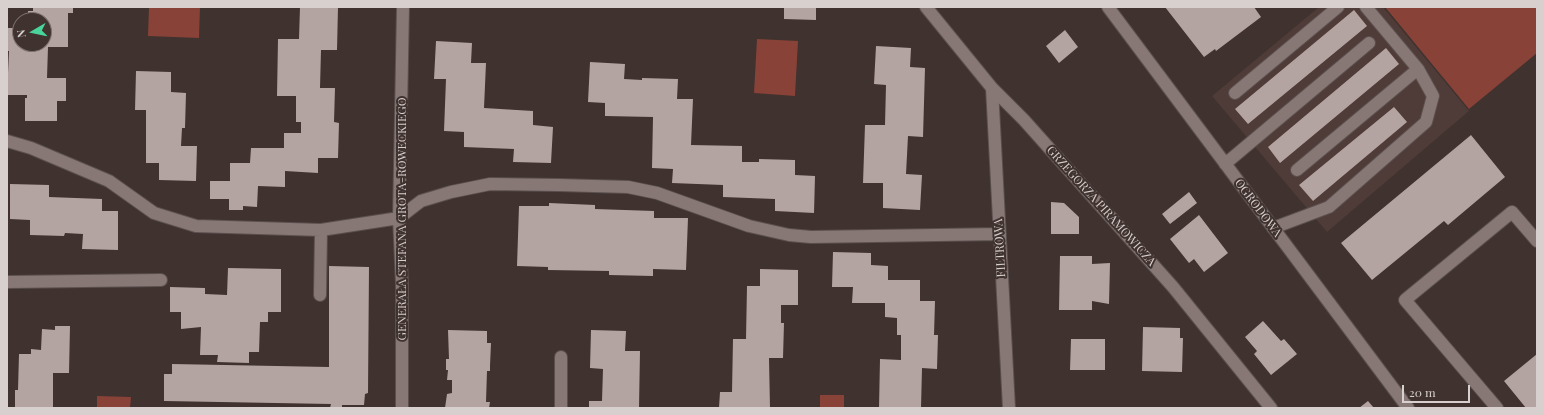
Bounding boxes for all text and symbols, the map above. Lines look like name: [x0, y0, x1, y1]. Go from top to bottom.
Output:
north arrow: [12, 12, 52, 52]
text: N: [13, 29, 29, 39]
street label: GENERAŁA STEFANA GROTA-ROWECKIEGO: [395, 97, 409, 341]
street label: GRZEGORZA PIRAMOWICZA: [1043, 143, 1159, 269]
street label: OGRODOWA: [1231, 176, 1285, 240]
street label: FILTROWA: [991, 218, 1009, 278]
scale bar: [1404, 377, 1472, 403]
text: 20 m: [1409, 384, 1436, 400]

